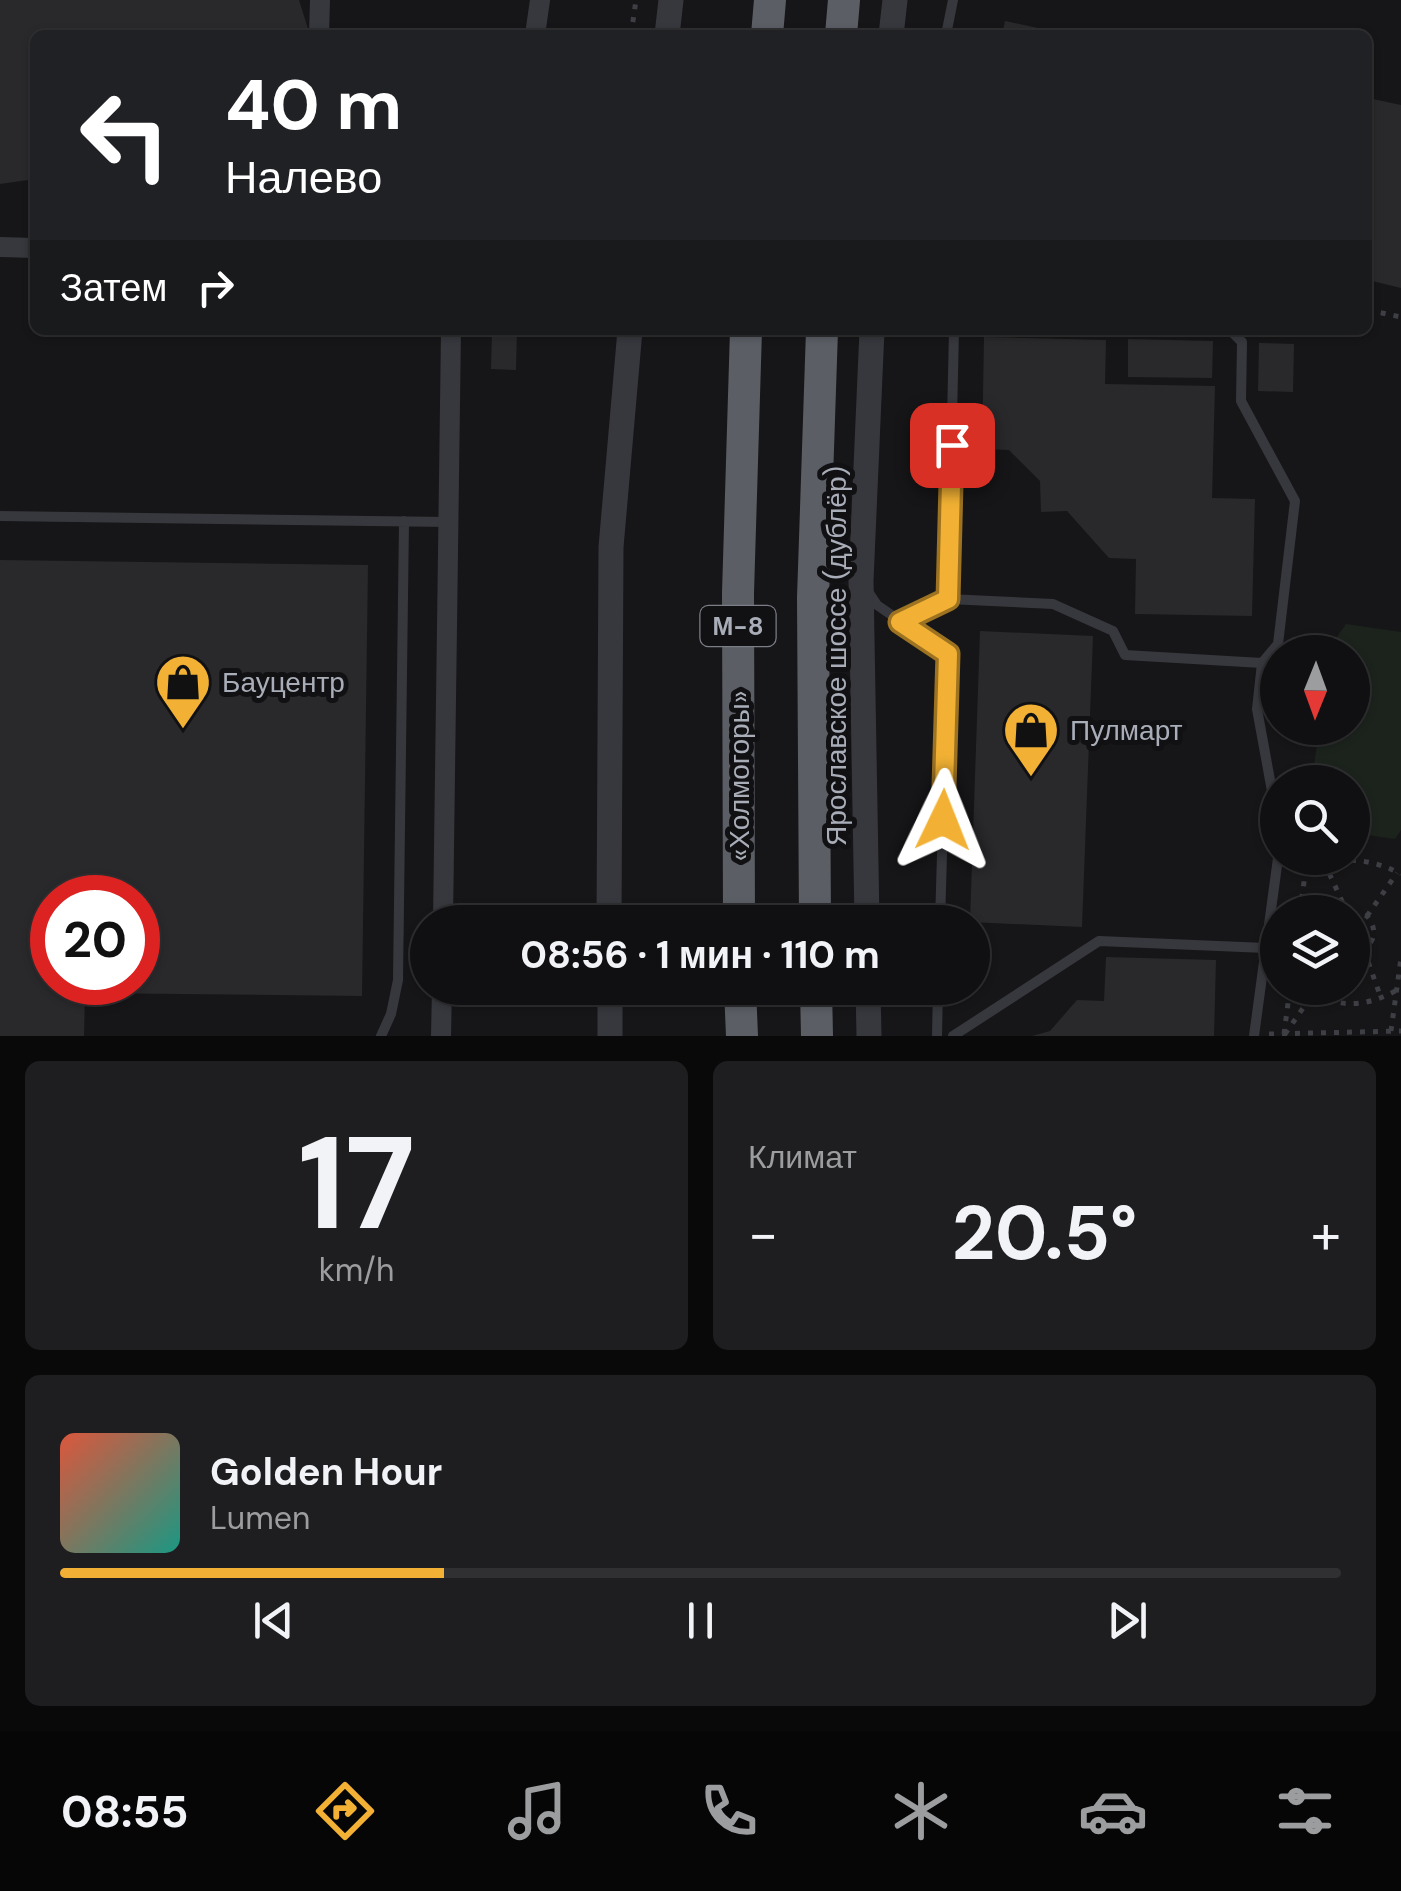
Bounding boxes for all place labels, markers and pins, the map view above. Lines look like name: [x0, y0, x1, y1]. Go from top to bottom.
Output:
pin: [910, 403, 995, 488]
shop icon: Бауцентр: [153, 652, 213, 731]
place label: Бауцентр: [222, 664, 345, 701]
shop icon: Пулмарт: [1001, 700, 1061, 779]
place label: Пулмарт: [1070, 712, 1183, 749]

